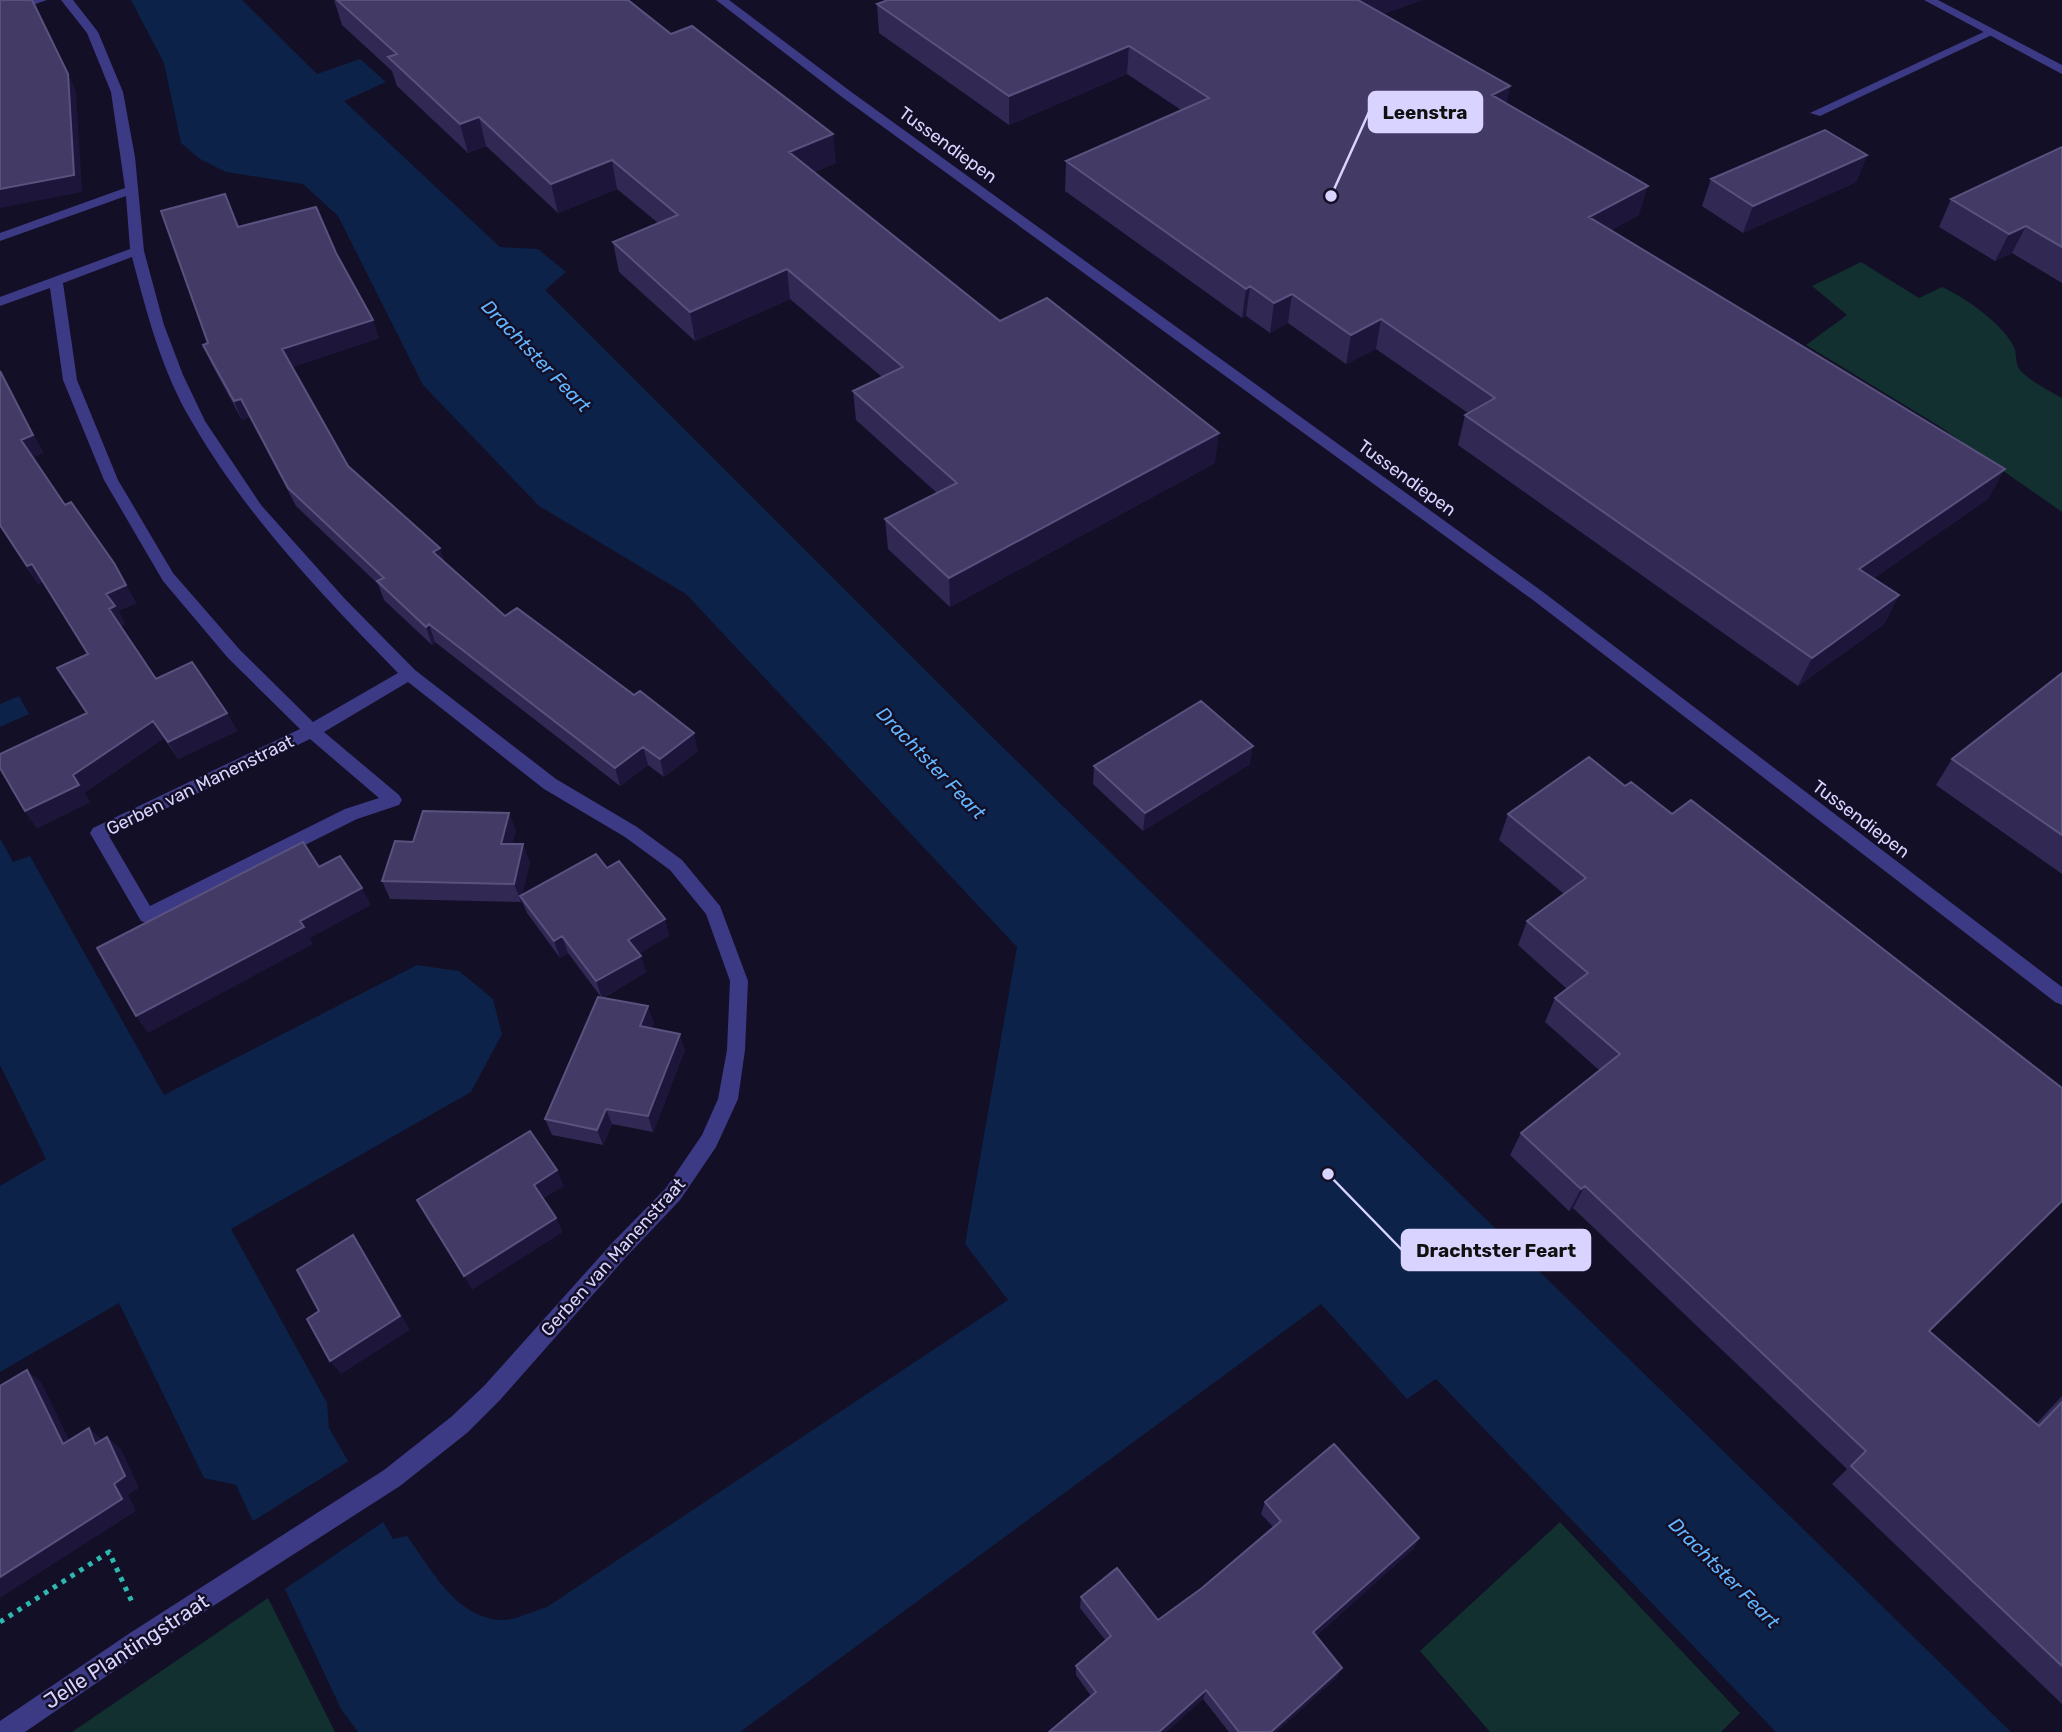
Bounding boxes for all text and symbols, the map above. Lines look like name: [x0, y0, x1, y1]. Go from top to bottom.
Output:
callout: Leenstra: [1369, 92, 1482, 132]
text: Leenstra: [1382, 101, 1468, 124]
street label: Tussendiepen: [895, 102, 1001, 188]
water label: Drachtster Feart: [477, 295, 596, 417]
street label: Tussendiepen: [1354, 435, 1460, 521]
water label: Drachtster Feart: [872, 702, 991, 824]
street label: Gerben van Manenstraat: [103, 730, 297, 840]
street label: Tussendiepen: [1808, 775, 1914, 863]
street label: Gerben van Manenstraat: [536, 1173, 690, 1341]
callout: Drachtster Feart: [1402, 1230, 1590, 1270]
text: Drachtster Feart: [1416, 1239, 1576, 1262]
water label: Drachtster Feart: [1664, 1513, 1785, 1634]
street label: Jelle Plantingstraat: [39, 1588, 213, 1714]

